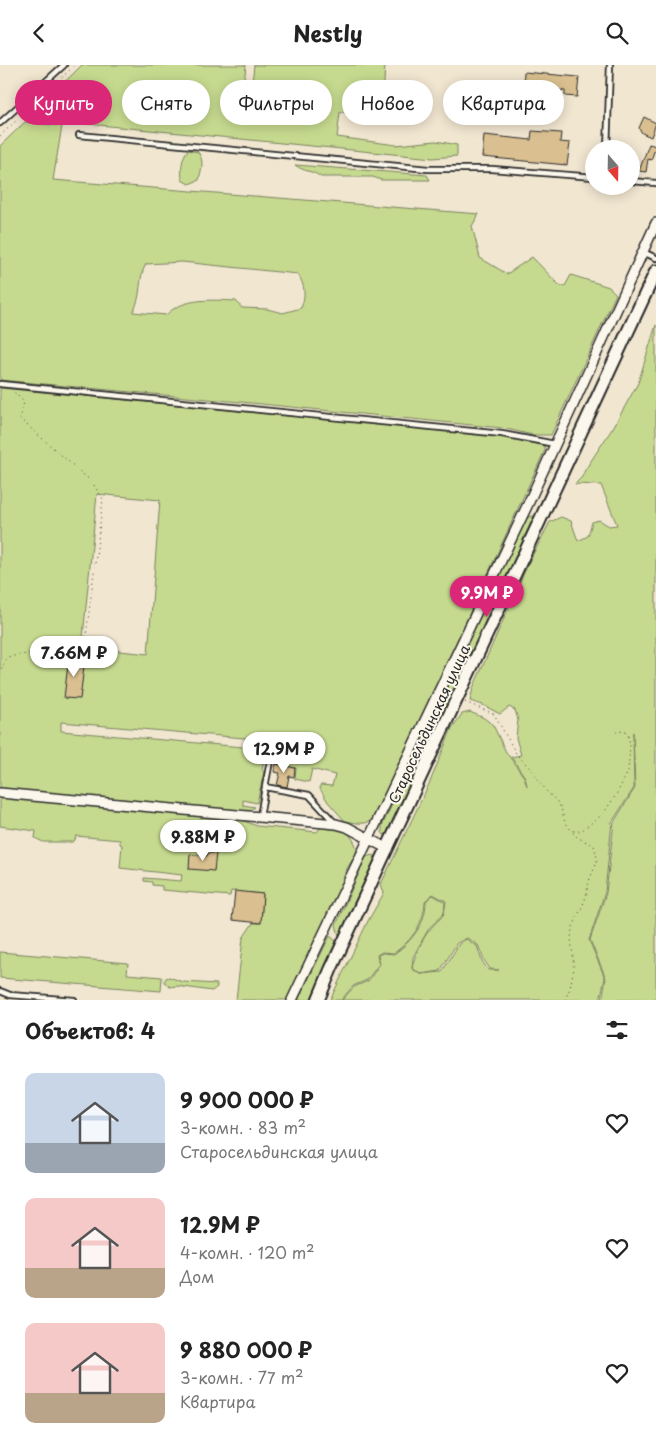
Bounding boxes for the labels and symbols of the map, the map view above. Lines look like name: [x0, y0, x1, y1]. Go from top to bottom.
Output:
north arrow: [585, 140, 640, 195]
pin: 9.9M ₽: [446, 575, 528, 618]
pin: 7.66M ₽: [28, 635, 120, 678]
street label: Старосельдинская улица: [383, 641, 475, 807]
pin: 12.9M ₽: [238, 731, 330, 774]
pin: 9.88M ₽: [157, 819, 249, 862]

